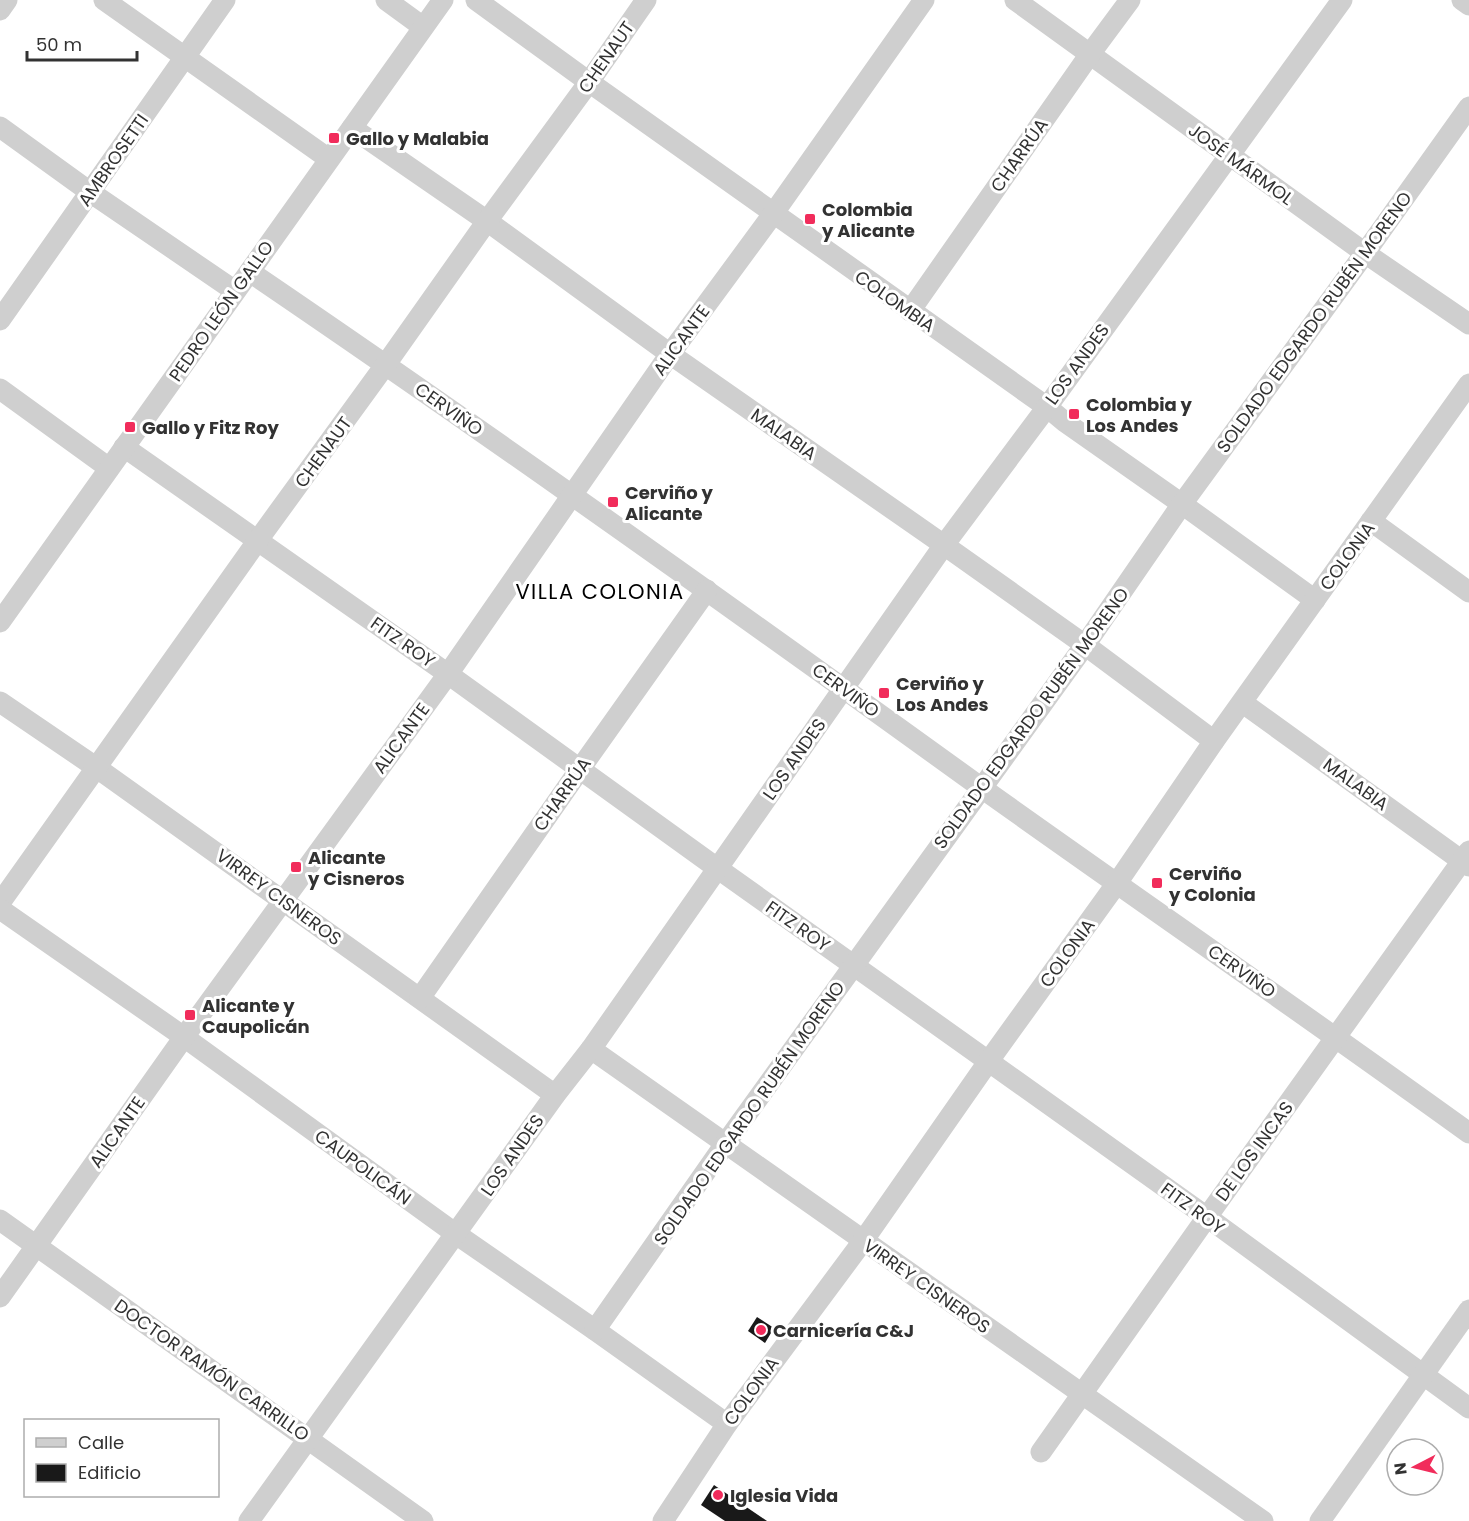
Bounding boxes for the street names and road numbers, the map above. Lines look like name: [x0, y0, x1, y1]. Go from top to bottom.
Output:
street label: CHENAUT: [572, 16, 640, 98]
street label: AMBROSETTI: [72, 109, 154, 211]
street label: CHARRÚA: [984, 113, 1054, 197]
street label: JOSÉ MÁRMOL: [1183, 117, 1299, 211]
street label: SOLDADO EDGARDO RUBÉN MORENO: [1211, 186, 1417, 458]
street label: PEDRO LEÓN GALLO: [163, 236, 279, 386]
street label: COLOMBIA: [850, 264, 940, 338]
street label: ALICANTE: [647, 299, 715, 381]
street label: LOS ANDES: [1039, 318, 1115, 410]
street label: CERVIÑO: [410, 377, 488, 441]
street label: MALABIA: [746, 402, 822, 466]
street label: CHENAUT: [289, 411, 357, 493]
street label: COLONIA: [1314, 517, 1380, 595]
street label: SOLDADO EDGARDO RUBÉN MORENO: [928, 582, 1134, 854]
street label: FITZ ROY: [366, 611, 441, 674]
street label: CERVIÑO: [807, 657, 885, 723]
street label: ALICANTE: [367, 697, 435, 779]
street label: LOS ANDES: [757, 713, 831, 805]
street label: CHARRÚA: [527, 752, 597, 836]
street label: MALABIA: [1318, 752, 1394, 816]
street label: VIRREY CISNEROS: [211, 843, 347, 951]
street label: FITZ ROY: [761, 895, 836, 958]
street label: COLONIA: [1034, 914, 1100, 992]
street label: CERVIÑO: [1203, 939, 1281, 1003]
street label: SOLDADO EDGARDO RUBÉN MORENO: [648, 976, 850, 1250]
street label: ALICANTE: [83, 1091, 151, 1173]
street label: DE LOS INCAS: [1209, 1096, 1299, 1206]
street label: LOS ANDES: [475, 1109, 549, 1201]
street label: CAUPOLICÁN: [310, 1123, 416, 1211]
street label: FITZ ROY: [1156, 1176, 1230, 1240]
street label: VIRREY CISNEROS: [859, 1233, 995, 1339]
street label: DOCTOR RAMÓN CARRILLO: [110, 1293, 314, 1447]
street label: COLONIA: [718, 1352, 784, 1430]

